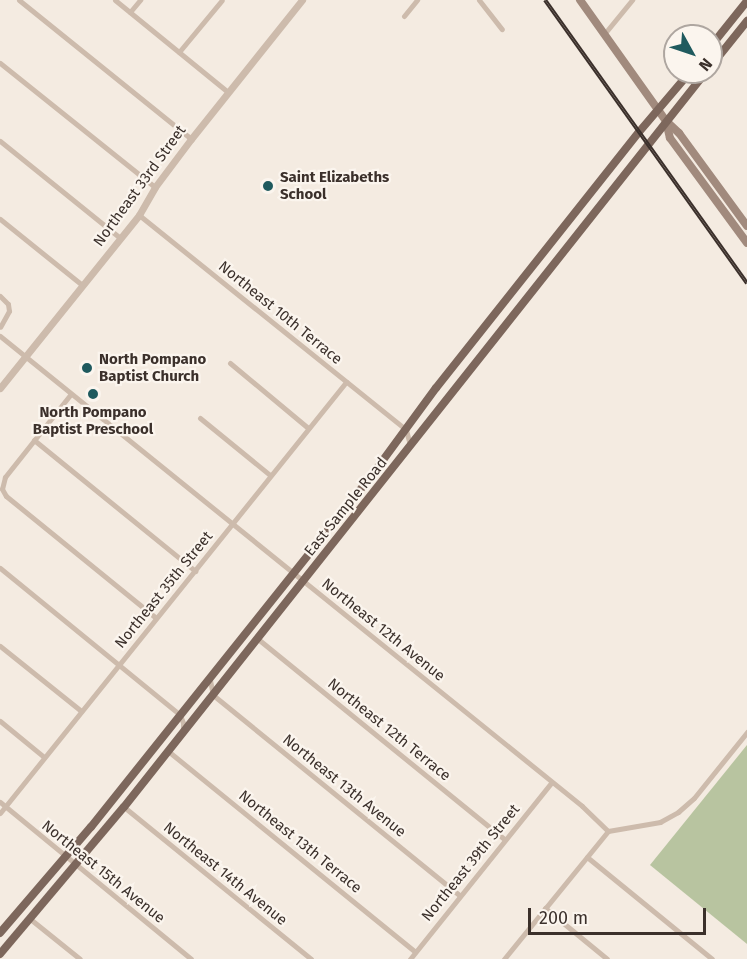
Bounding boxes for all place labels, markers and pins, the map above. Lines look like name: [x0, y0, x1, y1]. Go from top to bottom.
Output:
place label: Saint Elizabeths School: [280, 168, 389, 203]
marker: Saint Elizabeths School: [261, 179, 275, 193]
place label: North Pompano Baptist Church: [99, 350, 206, 385]
marker: North Pompano Baptist Church: [80, 361, 94, 375]
marker: North Pompano Baptist Preschool: [86, 387, 100, 401]
place label: North Pompano Baptist Preschool: [33, 403, 153, 438]

